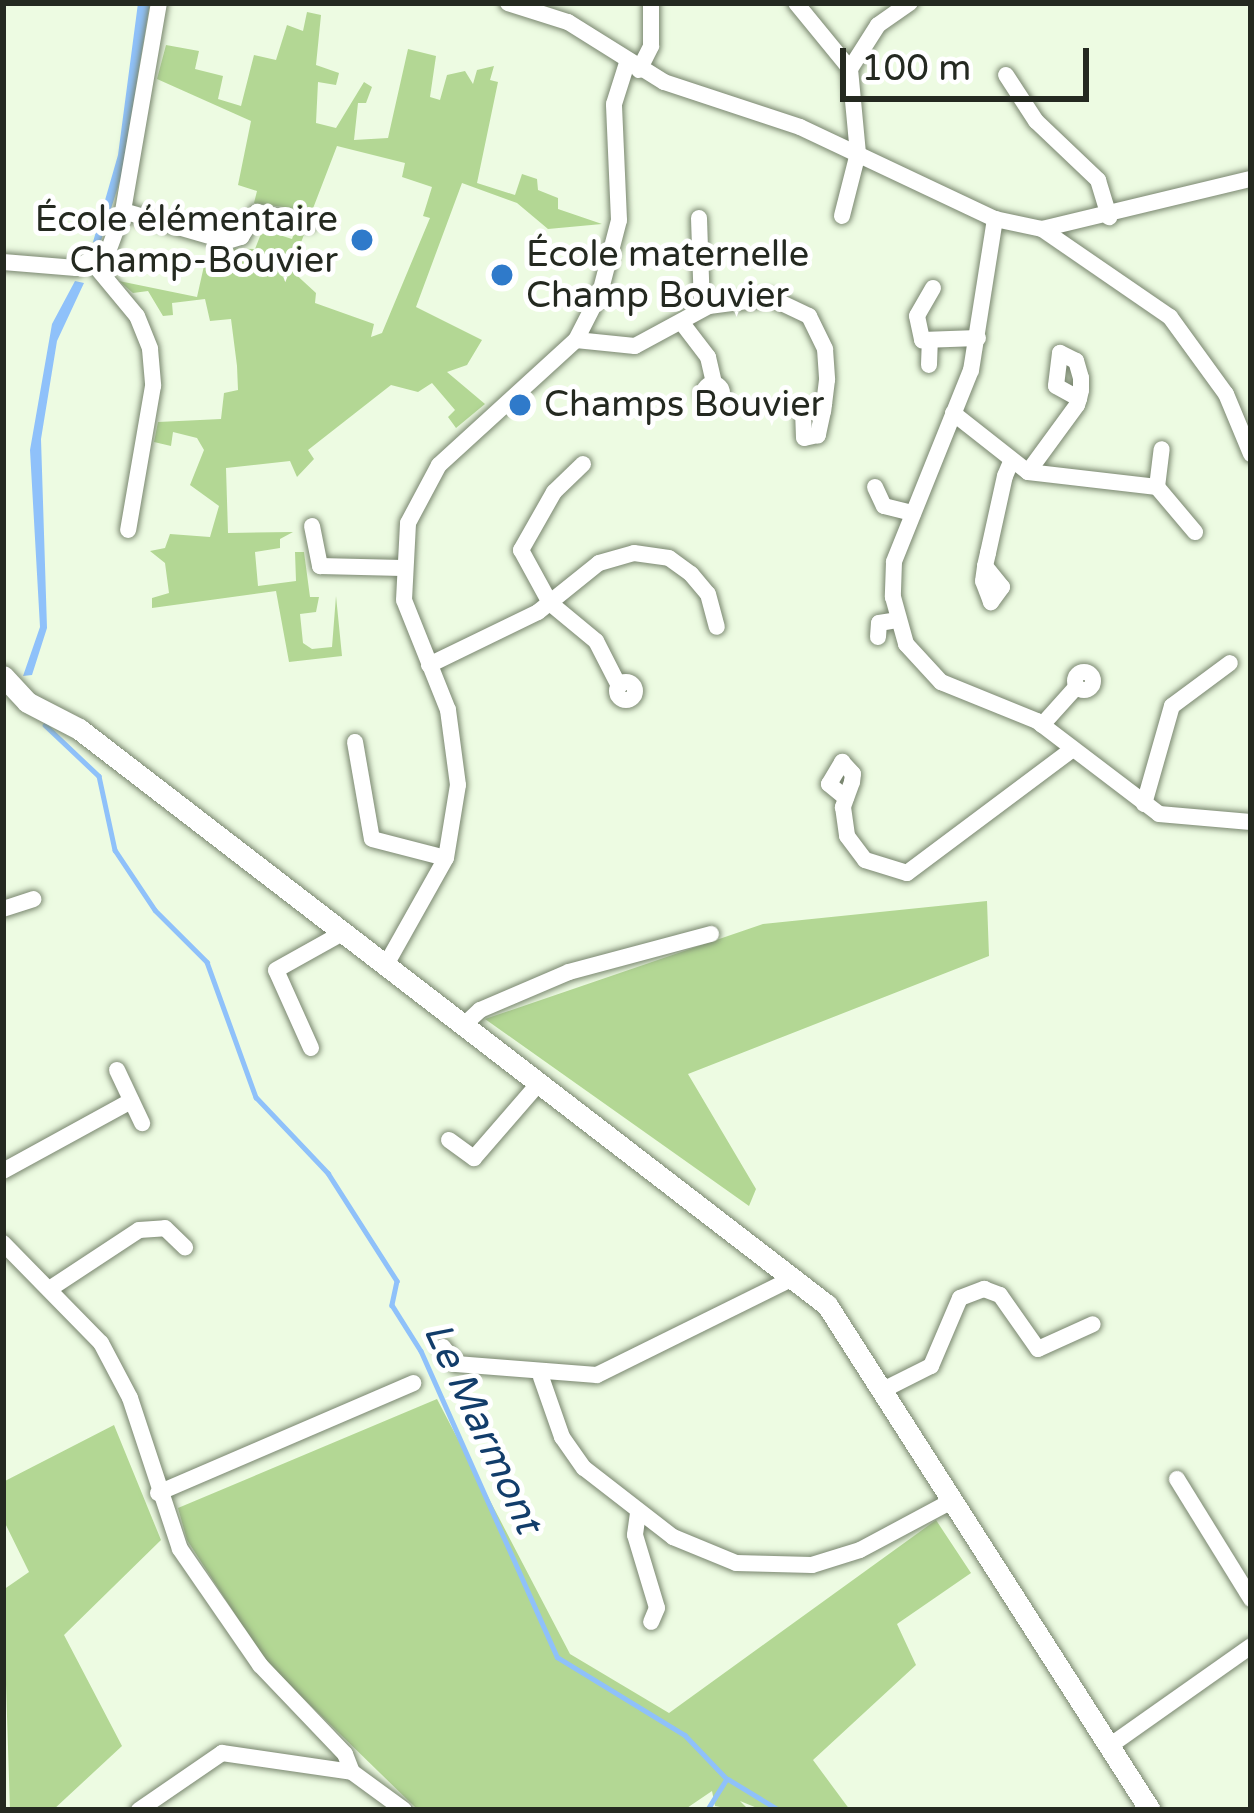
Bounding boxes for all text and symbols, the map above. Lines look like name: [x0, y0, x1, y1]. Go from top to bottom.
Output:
scale bar: [846, 24, 1095, 98]
text: 100 m: [861, 47, 971, 90]
place label: École élémentaire Champ-Bouvier: [35, 197, 338, 282]
marker: École élémentaire Champ-Bouvier: [349, 227, 375, 253]
place label: École maternelle Champ Bouvier: [526, 232, 809, 317]
marker: École maternelle Champ Bouvier: [489, 262, 515, 288]
place label: Champs Bouvier: [544, 383, 824, 427]
marker: Champs Bouvier: [507, 392, 533, 418]
water label: Le Marmont: [413, 1315, 551, 1541]

